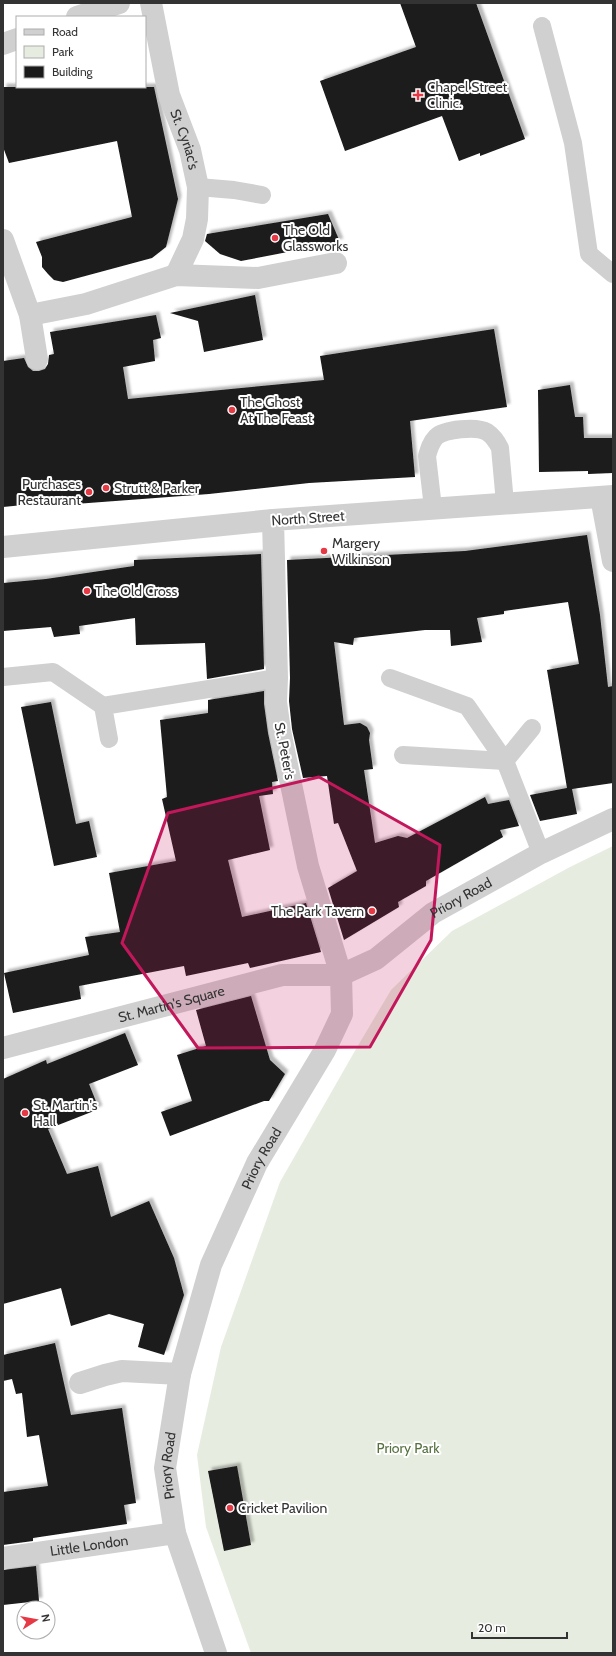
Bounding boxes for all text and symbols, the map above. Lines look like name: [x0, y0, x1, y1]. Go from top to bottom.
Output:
legend: [16, 16, 146, 88]
text: Road: [52, 24, 78, 39]
text: Park: [52, 44, 74, 59]
text: Building: [52, 64, 94, 79]
place label: Chapel Street Clinic.: [427, 78, 508, 112]
marker: Chapel Street Clinic.: [412, 89, 424, 101]
street label: St. Cyriac's: [166, 107, 203, 171]
place label: The Old Glassworks: [283, 221, 348, 255]
marker: The Old Glassworks: [270, 233, 280, 243]
place label: The Ghost At The Feast: [240, 393, 313, 427]
marker: The Ghost At The Feast: [227, 405, 237, 415]
place label: Purchases Restaurant: [18, 475, 81, 509]
place label: Strutt & Parker: [114, 479, 200, 497]
marker: Strutt & Parker: [101, 483, 111, 493]
marker: Purchases Restaurant: [84, 487, 94, 497]
street label: North Street: [271, 506, 345, 530]
place label: Margery Wilkinson: [332, 534, 390, 568]
marker: Margery Wilkinson: [319, 546, 329, 556]
place label: The Old Cross: [95, 582, 177, 600]
marker: The Old Cross: [82, 586, 92, 596]
street label: St. Peter's: [271, 721, 299, 781]
street label: Priory Road: [427, 873, 495, 922]
place label: The Park Tavern: [271, 902, 364, 920]
marker: The Park Tavern: [367, 906, 377, 916]
street label: St. Martin's Square: [116, 981, 226, 1026]
place label: St. Martin's Hall: [33, 1096, 98, 1130]
marker: St. Martin's Hall: [20, 1108, 30, 1118]
street label: Priory Road: [237, 1124, 285, 1192]
street label: Priory Road: [156, 1431, 180, 1501]
park label: Priory Park: [377, 1439, 440, 1457]
place label: Cricket Pavilion: [238, 1499, 327, 1517]
marker: Cricket Pavilion: [225, 1503, 235, 1513]
street label: Little London: [49, 1531, 130, 1560]
north arrow: [16, 1600, 56, 1640]
text: N: [38, 1613, 53, 1623]
scale bar: [472, 1614, 567, 1640]
text: 20 m: [478, 1620, 506, 1635]

